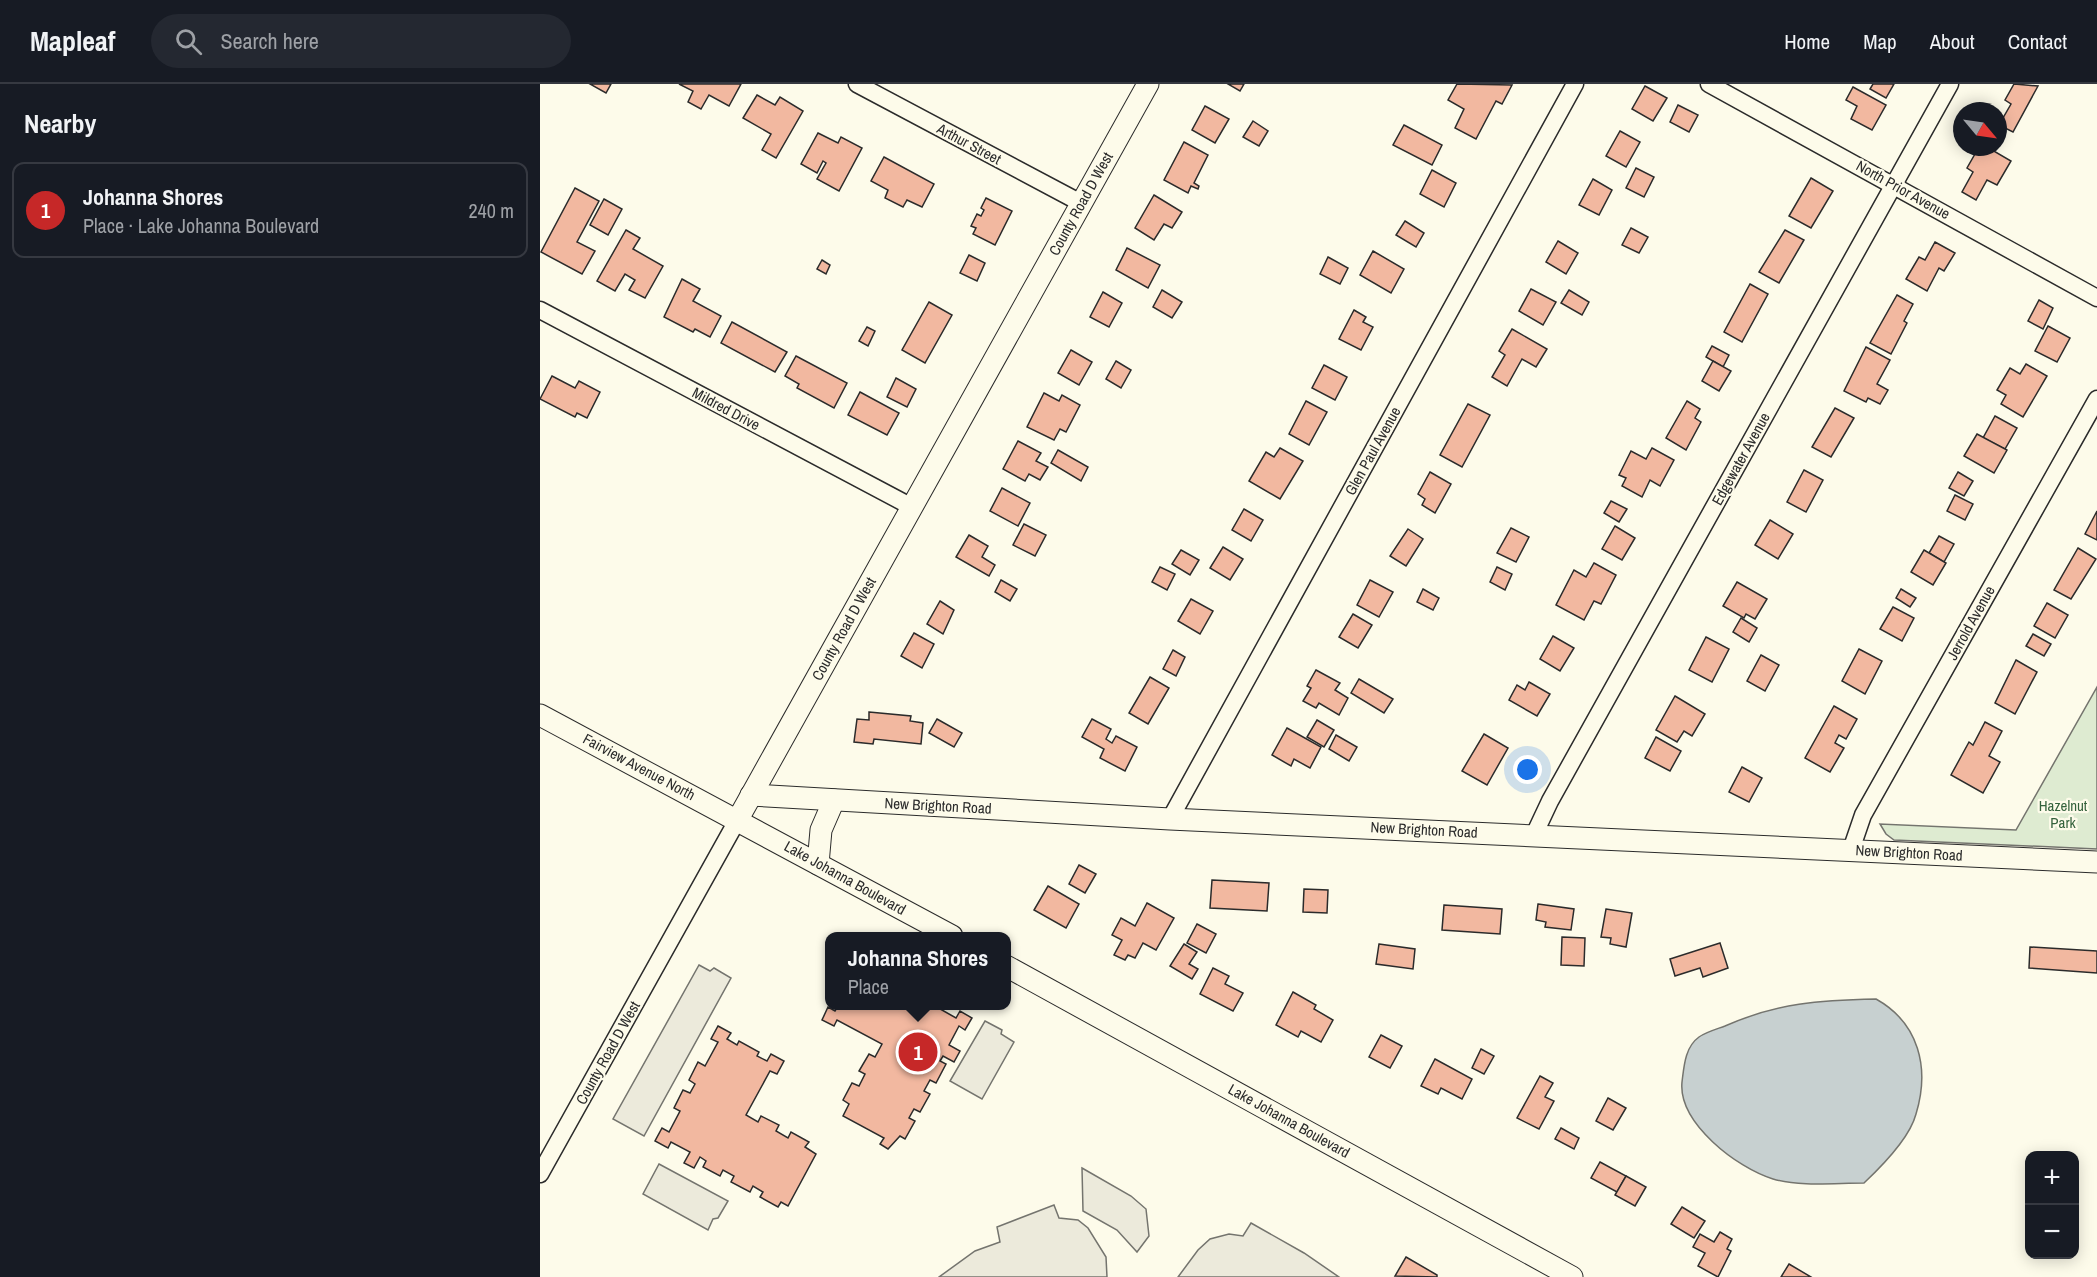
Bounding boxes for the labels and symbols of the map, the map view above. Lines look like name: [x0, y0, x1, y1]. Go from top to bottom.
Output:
north arrow: [1953, 102, 2007, 156]
street label: Arthur Street: [933, 117, 1005, 169]
street label: County Road D West: [1043, 148, 1118, 259]
street label: North Prior Avenue: [1852, 155, 1954, 224]
street label: Mildred Drive: [689, 382, 764, 435]
street label: Glen Paul Avenue: [1340, 403, 1406, 499]
street label: Edgewater Avenue: [1706, 408, 1775, 509]
street label: County Road D West: [806, 573, 881, 684]
street label: Jerrold Avenue: [1942, 582, 2000, 664]
street label: Fairview Avenue North: [579, 728, 699, 805]
your location: [1513, 755, 1542, 784]
street label: New Brighton Road: [884, 792, 992, 819]
park label: Hazelnut Park: [2039, 795, 2088, 833]
street label: New Brighton Road: [1370, 816, 1478, 843]
street label: Lake Johanna Boulevard: [781, 835, 910, 920]
street label: New Brighton Road: [1855, 839, 1963, 866]
street label: County Road D West: [570, 997, 645, 1108]
pin: 1: [898, 1030, 938, 1074]
street label: Lake Johanna Boulevard: [1225, 1078, 1354, 1163]

